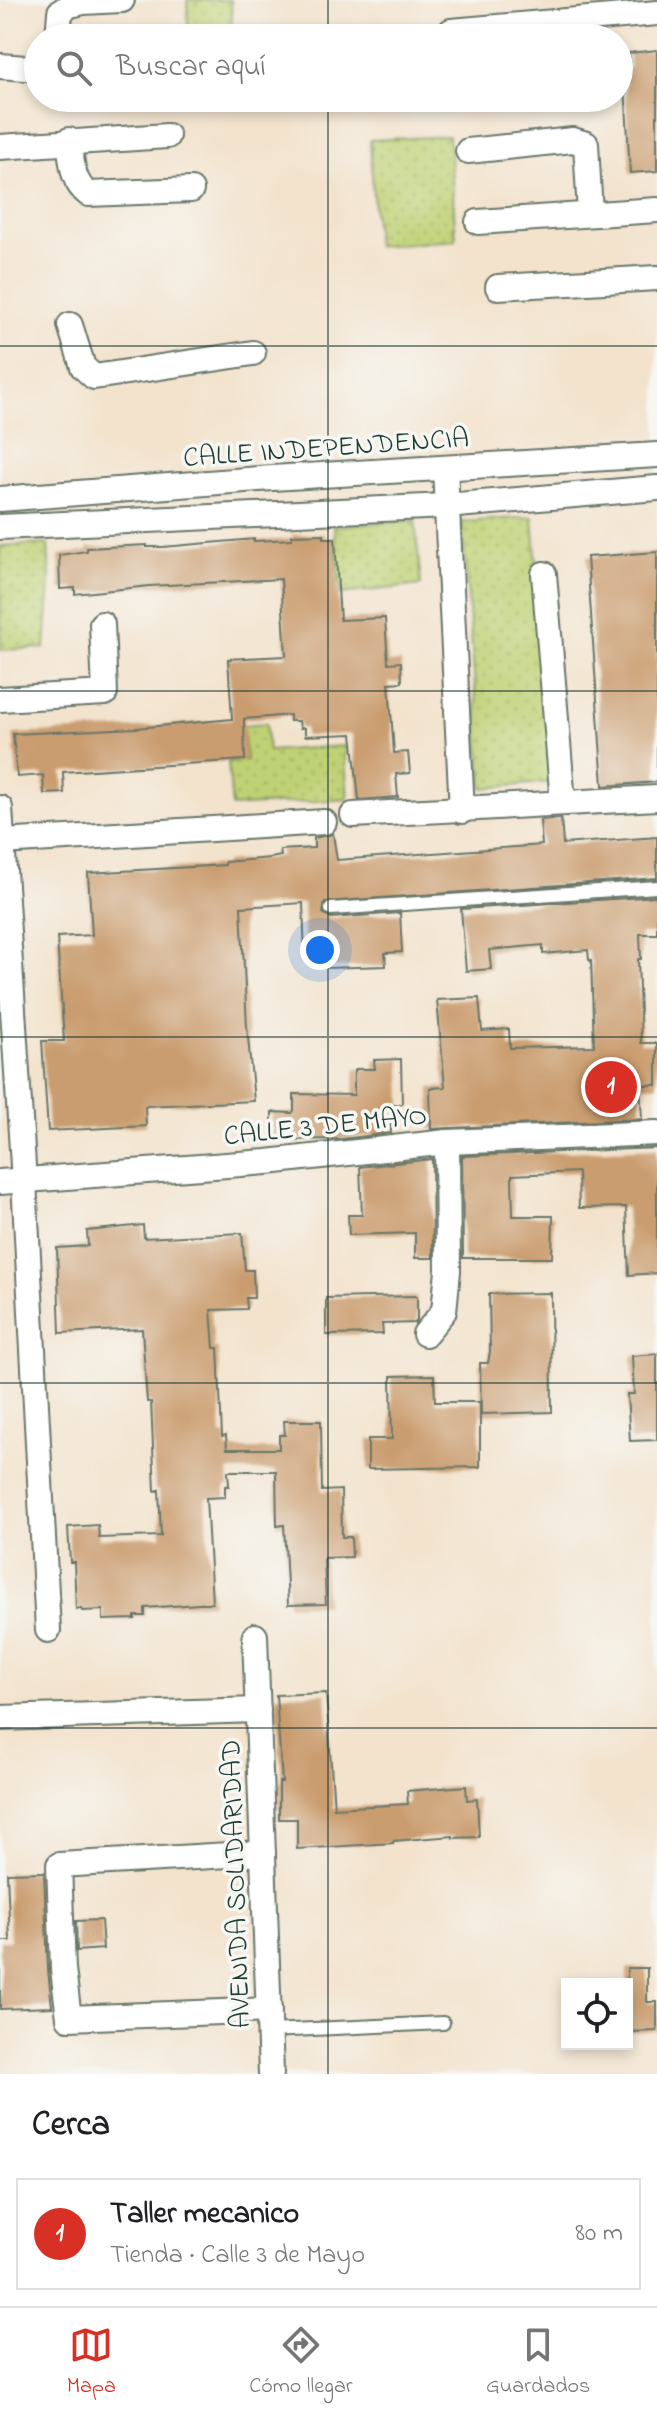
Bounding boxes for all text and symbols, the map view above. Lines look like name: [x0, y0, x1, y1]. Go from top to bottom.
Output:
search box: [24, 24, 633, 112]
icon: search: [52, 46, 96, 90]
text: Buscar aquí: [116, 46, 266, 90]
street label: CALLE INDEPENDENCIA: [182, 419, 470, 480]
your location: [300, 930, 340, 970]
pin: 1: [585, 1057, 637, 1117]
street label: CALLE 3 DE MAYO: [222, 1096, 429, 1159]
street label: AVENIDA SOLIDARIDAD: [212, 1739, 263, 2029]
map controls: [561, 1978, 633, 2050]
button: locate: [561, 1978, 633, 2050]
text: Cerca: [32, 2101, 110, 2151]
text: Taller mecanico: [110, 2193, 299, 2237]
text: 1: [56, 2215, 64, 2253]
text: 80 m: [575, 2215, 623, 2253]
text: Tienda · Calle 3 de Mayo: [110, 2237, 365, 2275]
tab: Mapa: [67, 2323, 116, 2403]
tab: Cómo llegar: [249, 2323, 353, 2403]
tab: Guardados: [486, 2323, 590, 2403]

